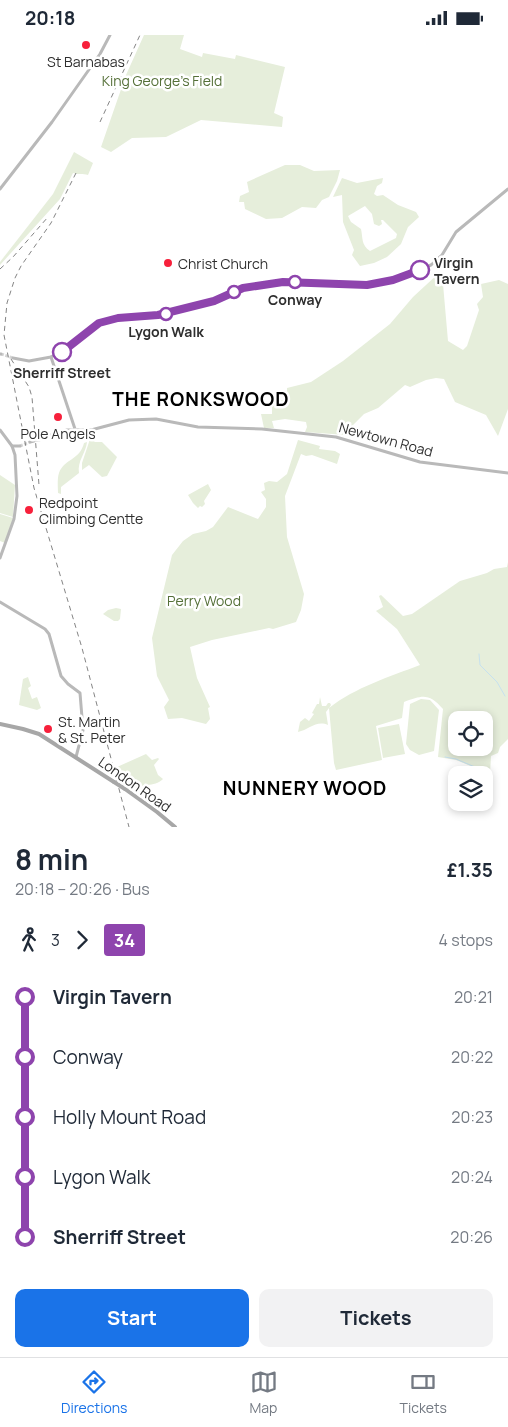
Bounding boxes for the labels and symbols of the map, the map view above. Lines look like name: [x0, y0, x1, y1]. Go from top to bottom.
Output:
marker: St Barnabas: [80, 39, 92, 51]
place label: St Barnabas: [47, 52, 125, 71]
park label: King George's Field: [102, 71, 222, 90]
place label: Virgin Tavern: [434, 253, 480, 288]
place label: Christ Church: [178, 254, 268, 273]
marker: Christ Church: [162, 257, 174, 269]
marker: Virgin Tavern: [410, 260, 430, 280]
marker: Conway: [288, 275, 302, 289]
unlabelled marker: [227, 285, 241, 299]
place label: Conway: [268, 290, 322, 309]
marker: Lygon Walk: [159, 307, 173, 321]
place label: Lygon Walk: [128, 322, 204, 341]
marker: Sherriff Street: [52, 342, 72, 362]
place label: Sherriff Street: [13, 363, 111, 382]
district label: THE RONKSWOOD: [112, 386, 290, 412]
marker: Pole Angels: [52, 411, 64, 423]
street label: Newtown Road: [337, 417, 435, 461]
place label: Pole Angels: [20, 424, 96, 443]
place label: Redpoint Climbing Centte: [39, 493, 143, 528]
marker: Redpoint Climbing Centte: [23, 504, 35, 516]
park label: Perry Wood: [167, 591, 241, 610]
place label: St. Martin & St. Peter: [58, 712, 126, 747]
marker: St. Martin & St. Peter: [42, 723, 54, 735]
street label: London Road: [95, 752, 175, 816]
district label: NUNNERY WOOD: [223, 775, 387, 801]

